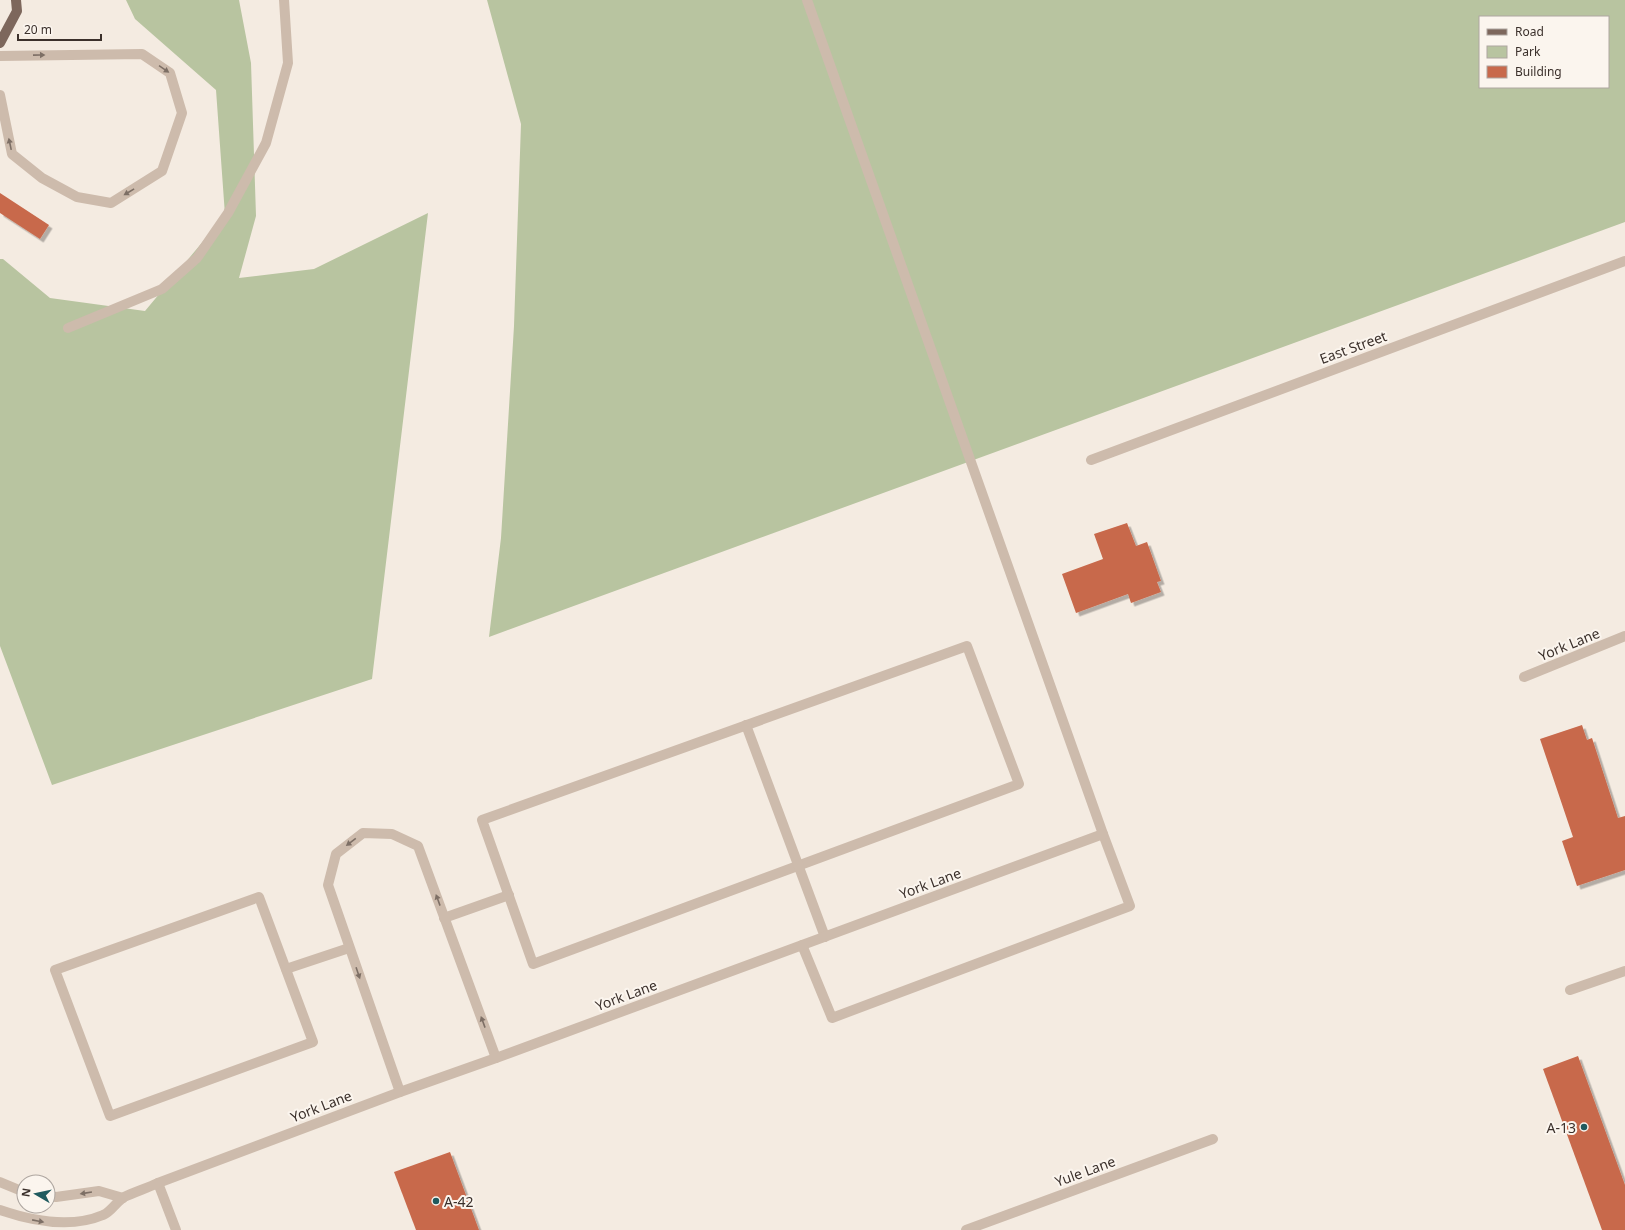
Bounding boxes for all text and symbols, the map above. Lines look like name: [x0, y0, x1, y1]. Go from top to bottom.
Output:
scale bar: [18, 16, 101, 42]
legend: [1479, 16, 1609, 88]
text: 20 m: [24, 21, 52, 38]
text: Road: [1515, 23, 1544, 40]
text: Park: [1515, 43, 1541, 60]
one-way arrow: [33, 52, 45, 59]
text: Building: [1515, 63, 1562, 80]
one-way arrow: [159, 65, 170, 73]
one-way arrow: [7, 138, 13, 150]
one-way arrow: [123, 188, 135, 195]
street label: East Street: [1317, 326, 1389, 368]
street label: York Lane: [1536, 623, 1602, 665]
one-way arrow: [346, 838, 357, 846]
street label: York Lane: [897, 863, 964, 903]
one-way arrow: [434, 893, 440, 905]
one-way arrow: [355, 967, 361, 979]
street label: York Lane: [593, 975, 660, 1015]
one-way arrow: [479, 1015, 485, 1027]
street label: York Lane: [288, 1086, 355, 1126]
place label: A-13: [1547, 1118, 1576, 1137]
marker: A-13: [1579, 1122, 1589, 1132]
street label: Yule Lane: [1052, 1151, 1118, 1191]
north arrow: [16, 1174, 56, 1214]
text: N: [18, 1187, 34, 1198]
one-way arrow: [80, 1190, 92, 1196]
place label: A-42: [444, 1192, 473, 1211]
marker: A-42: [431, 1196, 441, 1206]
one-way arrow: [31, 1218, 44, 1224]

